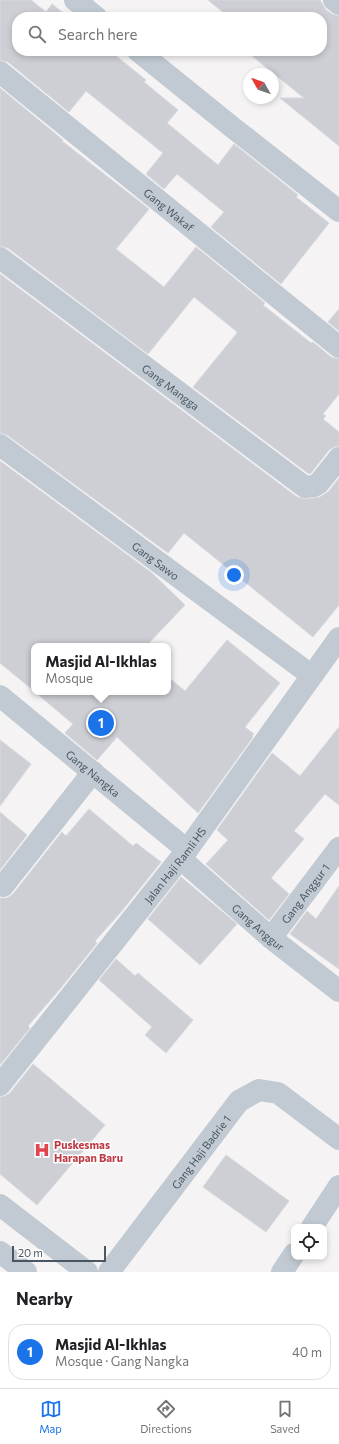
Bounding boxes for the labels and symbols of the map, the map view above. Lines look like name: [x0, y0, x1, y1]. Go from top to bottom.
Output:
north arrow: [243, 68, 279, 104]
street label: Gang Wakaf: [142, 185, 197, 234]
street label: Gang Mangga: [140, 361, 202, 412]
street label: Gang Sawo: [130, 539, 183, 582]
your location: [224, 565, 244, 585]
pin: 1: [88, 708, 114, 738]
street label: Gang Nangka: [64, 747, 123, 799]
street label: Jalan Haji Ramli HS: [141, 824, 208, 906]
street label: Gang Anggur 1: [278, 861, 331, 926]
street label: Gang Anggur: [230, 901, 288, 953]
street label: Gang Haji Badrie 1: [168, 1112, 233, 1191]
place label: Puskesmas Harapan Baru: [54, 1138, 123, 1164]
hospital icon: Puskesmas Harapan Baru: [33, 1141, 51, 1159]
scale bar: [12, 1244, 106, 1263]

